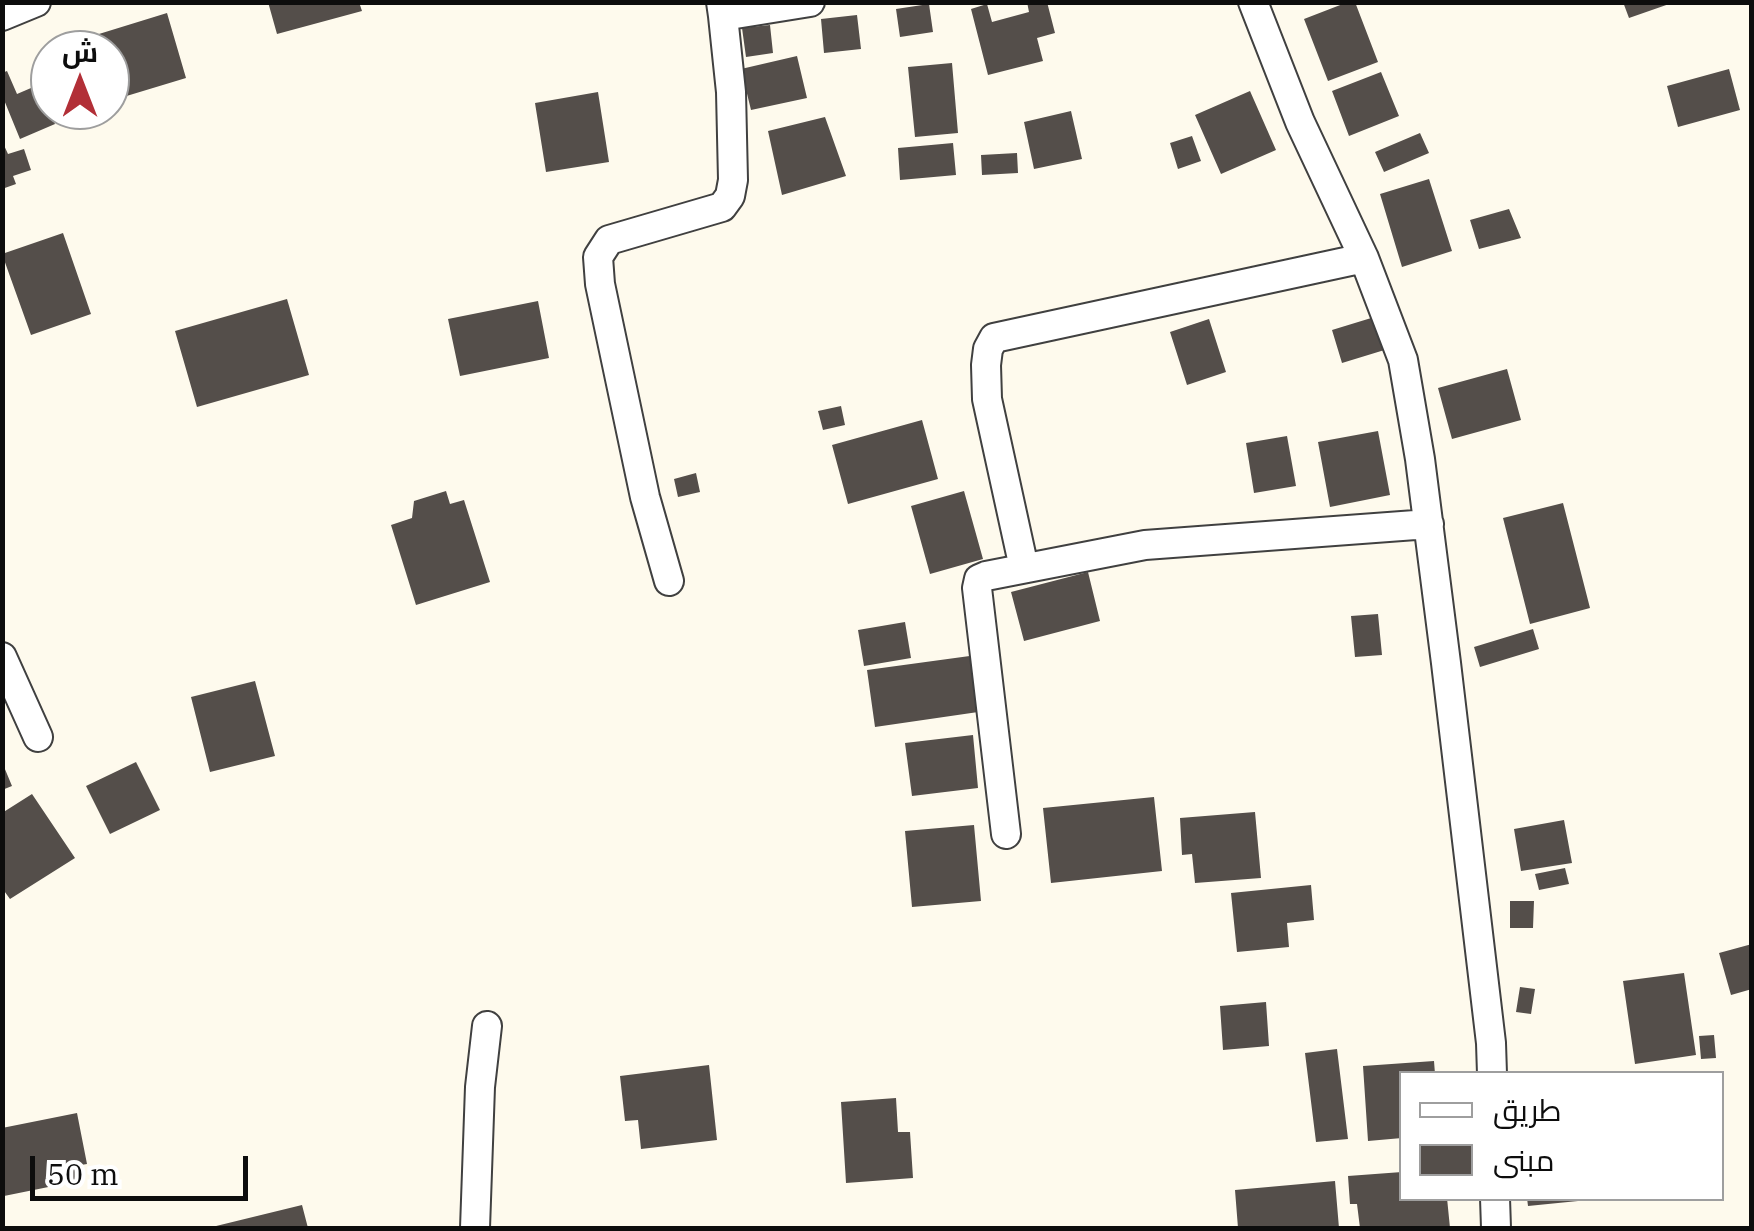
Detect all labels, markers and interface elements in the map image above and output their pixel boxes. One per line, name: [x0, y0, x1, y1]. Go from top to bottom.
north arrow: [30, 30, 130, 130]
text: ش: [62, 33, 98, 70]
legend: [1399, 1071, 1724, 1201]
text: طريق: [1493, 1090, 1562, 1129]
scale bar: [35, 1136, 252, 1198]
text: مبنى: [1493, 1140, 1554, 1179]
text: 50 m: [47, 1154, 119, 1193]

